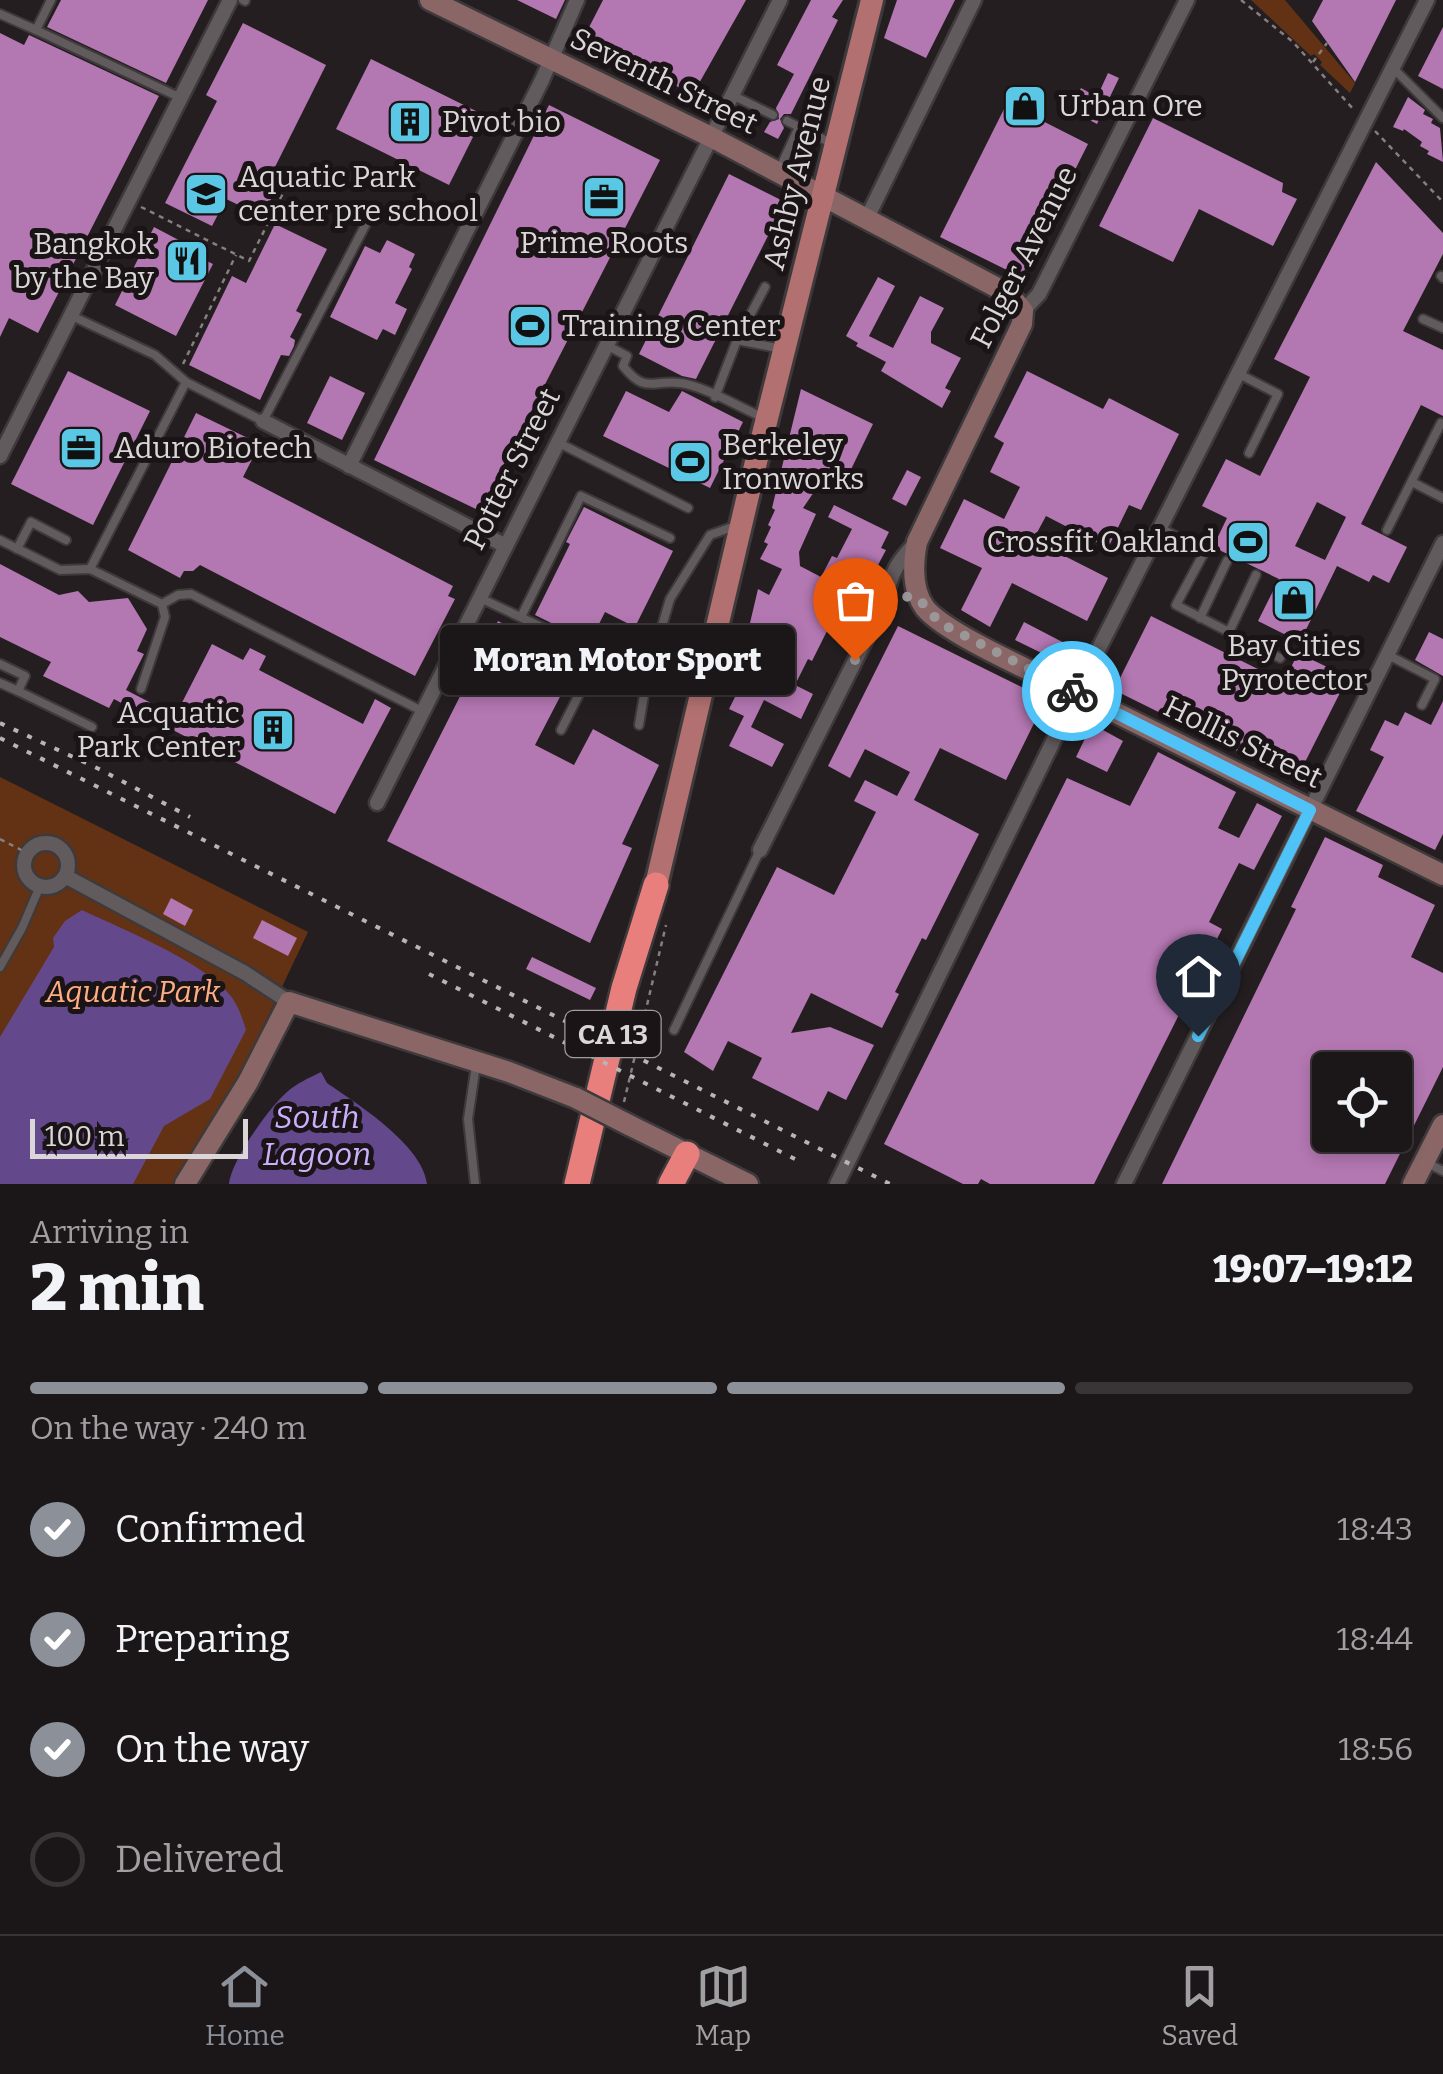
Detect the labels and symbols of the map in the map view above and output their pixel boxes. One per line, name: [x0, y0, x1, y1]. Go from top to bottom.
street label: Seventh Street: [564, 20, 764, 142]
street label: Ashby Avenue: [756, 73, 838, 273]
shop icon: Urban Ore: [1002, 83, 1048, 129]
place label: Urban Ore: [1058, 88, 1203, 124]
building icon: Pivot bio: [387, 99, 433, 145]
place label: Pivot bio: [442, 104, 561, 140]
place label: Aquatic Park center pre school: [238, 159, 478, 229]
street label: Folger Avenue: [963, 160, 1085, 354]
school or university icon: Aquatic Park center pre school: [183, 171, 229, 217]
office icon: Prime Roots: [581, 174, 627, 220]
place label: Prime Roots: [520, 225, 688, 261]
place label: Bangkok by the Bay: [14, 226, 154, 296]
restaurant icon: Bangkok by the Bay: [164, 238, 210, 284]
sports icon: Training Center: [507, 303, 553, 349]
place label: Training Center: [562, 308, 780, 344]
street label: Potter Street: [456, 382, 568, 556]
office icon: Aduro Biotech: [58, 425, 104, 471]
place label: Berkeley Ironworks: [722, 427, 864, 497]
place label: Aduro Biotech: [114, 430, 313, 466]
sports icon: Berkeley Ironworks: [667, 439, 713, 485]
sports icon: Crossfit Oakland: [1225, 519, 1271, 565]
place label: Crossfit Oakland: [986, 524, 1216, 560]
pin: [813, 558, 898, 661]
shop icon: Bay Cities Pyrotector: [1271, 577, 1317, 623]
callout: Moran Motor Sport: [440, 625, 795, 695]
place label: Bay Cities Pyrotector: [1221, 628, 1367, 698]
courier: [1022, 641, 1122, 741]
street label: Hollis Street: [1158, 688, 1328, 796]
place label: Acquatic Park Center: [77, 695, 240, 765]
building icon: Acquatic Park Center: [250, 707, 296, 753]
pin: [1156, 934, 1241, 1037]
park label: Aquatic Park: [44, 974, 221, 1010]
road number: CA 13: [566, 1011, 660, 1057]
water label: South Lagoon: [263, 1098, 371, 1173]
scale bar: [30, 1114, 248, 1158]

